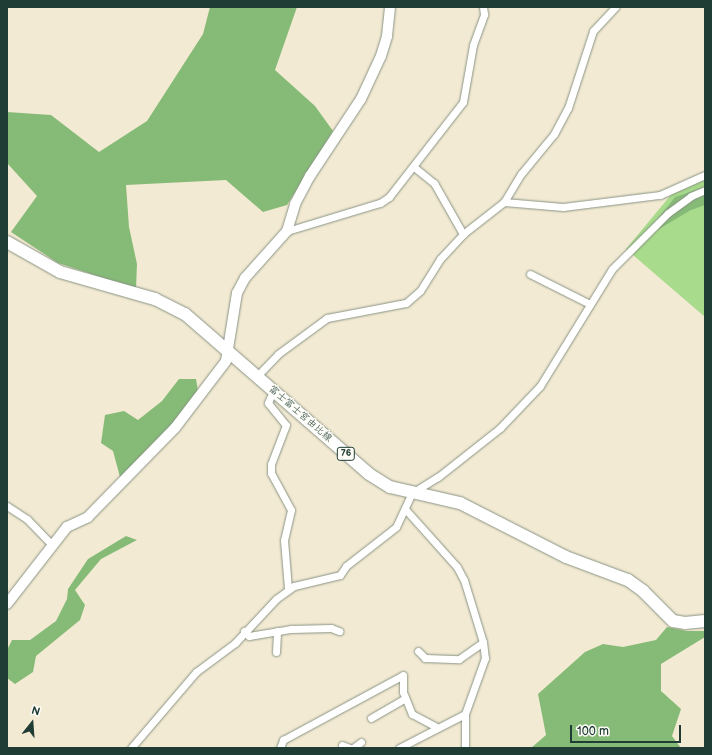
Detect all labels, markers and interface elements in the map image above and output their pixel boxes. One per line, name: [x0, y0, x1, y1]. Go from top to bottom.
street label: 富士富士宮由比線: [266, 383, 334, 445]
road number: 76: [336, 447, 356, 461]
north arrow: [12, 703, 52, 743]
text: N: [30, 704, 41, 718]
scale bar: [572, 717, 683, 743]
text: 100 m: [577, 724, 609, 739]

